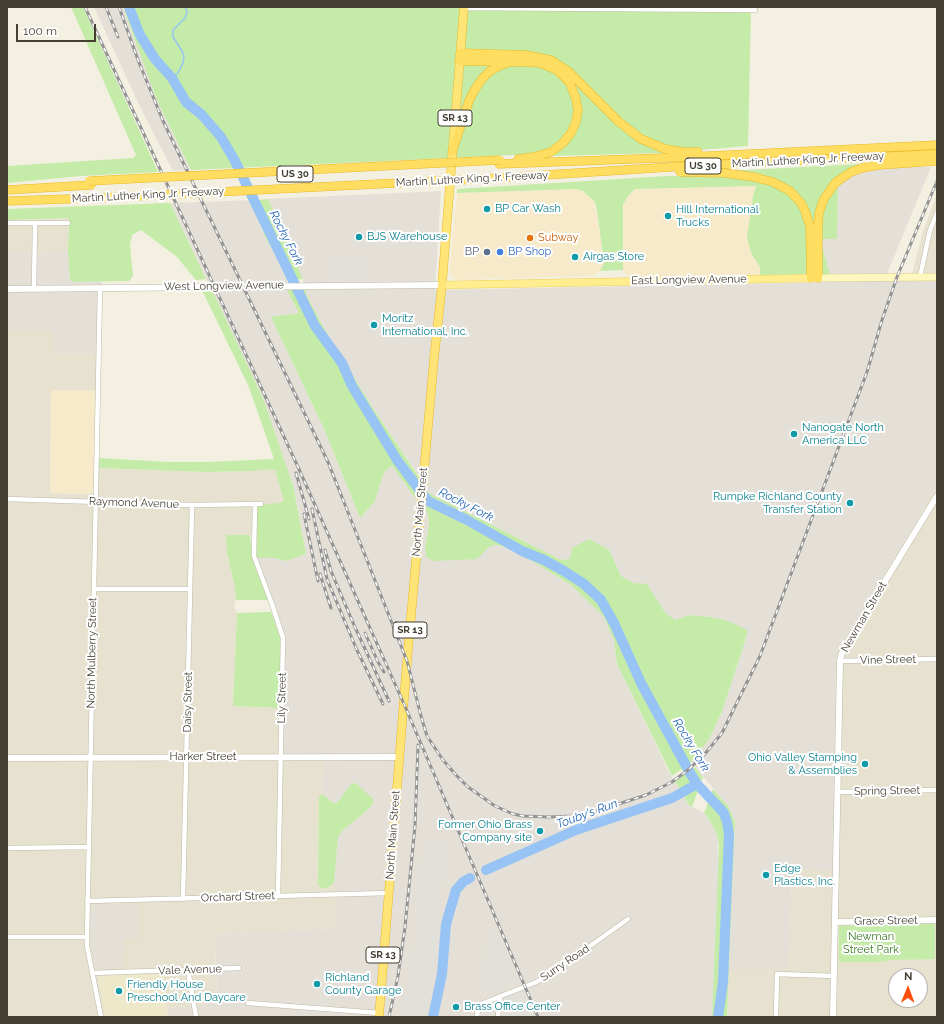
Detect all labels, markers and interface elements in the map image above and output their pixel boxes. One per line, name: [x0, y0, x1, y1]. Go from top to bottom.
scale bar: [18, 16, 98, 42]
text: 100 m: [23, 24, 57, 38]
road number: SR 13: [438, 110, 472, 126]
street label: Martin Luther King Jr. Freeway: [732, 149, 884, 171]
road number: US 30: [685, 158, 721, 174]
road number: US 30: [277, 166, 313, 182]
street label: Martin Luther King Jr. Freeway: [396, 168, 548, 190]
street label: Martin Luther King Jr. Freeway: [72, 184, 224, 206]
place label: BP Car Wash: [495, 202, 561, 216]
place label: Hill International Trucks: [676, 203, 759, 229]
marker: BP Car Wash: [482, 204, 492, 214]
water label: Rocky Fork: [266, 208, 306, 268]
marker: Hill International Trucks: [663, 211, 673, 221]
place label: BJS Warehouse: [367, 230, 447, 244]
place label: Subway: [538, 231, 578, 245]
marker: BJS Warehouse: [354, 232, 364, 242]
marker: Subway: [525, 233, 535, 243]
place label: BP: [465, 245, 479, 259]
place label: BP Shop: [508, 245, 551, 259]
marker: BP: [482, 247, 492, 257]
marker: BP Shop: [495, 247, 505, 257]
place label: Airgas Store: [583, 250, 644, 264]
marker: Airgas Store: [570, 252, 580, 262]
street label: East Longview Avenue: [631, 272, 747, 288]
street label: West Longview Avenue: [164, 278, 284, 294]
place label: Moritz International, Inc.: [382, 312, 468, 338]
marker: Moritz International, Inc.: [369, 320, 379, 330]
place label: Nanogate North America LLC: [802, 421, 884, 447]
marker: Nanogate North America LLC: [789, 429, 799, 439]
street label: North Main Street: [410, 467, 430, 557]
water label: Rocky Fork: [436, 485, 496, 525]
place label: Rumpke Richland County Transfer Station: [713, 490, 842, 516]
street label: Raymond Avenue: [89, 495, 179, 511]
marker: Rumpke Richland County Transfer Station: [845, 498, 855, 508]
street label: Newman Street: [838, 579, 890, 655]
street label: North Mulberry Street: [84, 597, 100, 709]
road number: SR 13: [393, 622, 427, 638]
street label: Vine Street: [860, 653, 916, 667]
street label: Daisy Street: [181, 672, 195, 732]
street label: Lily Street: [275, 672, 289, 724]
water label: Rocky Fork: [669, 716, 713, 774]
street label: Harker Street: [169, 750, 237, 764]
place label: Ohio Valley Stamping & Assemblies: [748, 751, 857, 777]
marker: Ohio Valley Stamping & Assemblies: [860, 759, 870, 769]
street label: Spring Street: [854, 784, 920, 798]
street label: North Main Street: [383, 790, 403, 880]
water label: Touby's Run: [554, 796, 620, 832]
place label: Former Ohio Brass Company site: [438, 818, 532, 844]
marker: Former Ohio Brass Company site: [535, 826, 545, 836]
place label: Edge Plastics, Inc.: [774, 862, 835, 888]
marker: Edge Plastics, Inc.: [761, 870, 771, 880]
street label: Orchard Street: [201, 889, 275, 905]
street label: Grace Street: [854, 914, 918, 928]
park label: Newman Street Park: [843, 930, 899, 956]
street label: Surry Road: [538, 942, 592, 984]
road number: SR 13: [366, 947, 400, 963]
street label: Vale Avenue: [158, 962, 222, 978]
north arrow: [888, 968, 928, 1008]
text: N: [904, 970, 913, 983]
place label: Richland County Garage: [325, 971, 401, 997]
place label: Friendly House Preschool And Daycare: [127, 978, 246, 1004]
marker: Richland County Garage: [312, 979, 322, 989]
marker: Friendly House Preschool And Daycare: [114, 986, 124, 996]
place label: Brass Office Center: [464, 1000, 560, 1014]
marker: Brass Office Center: [451, 1002, 461, 1012]

